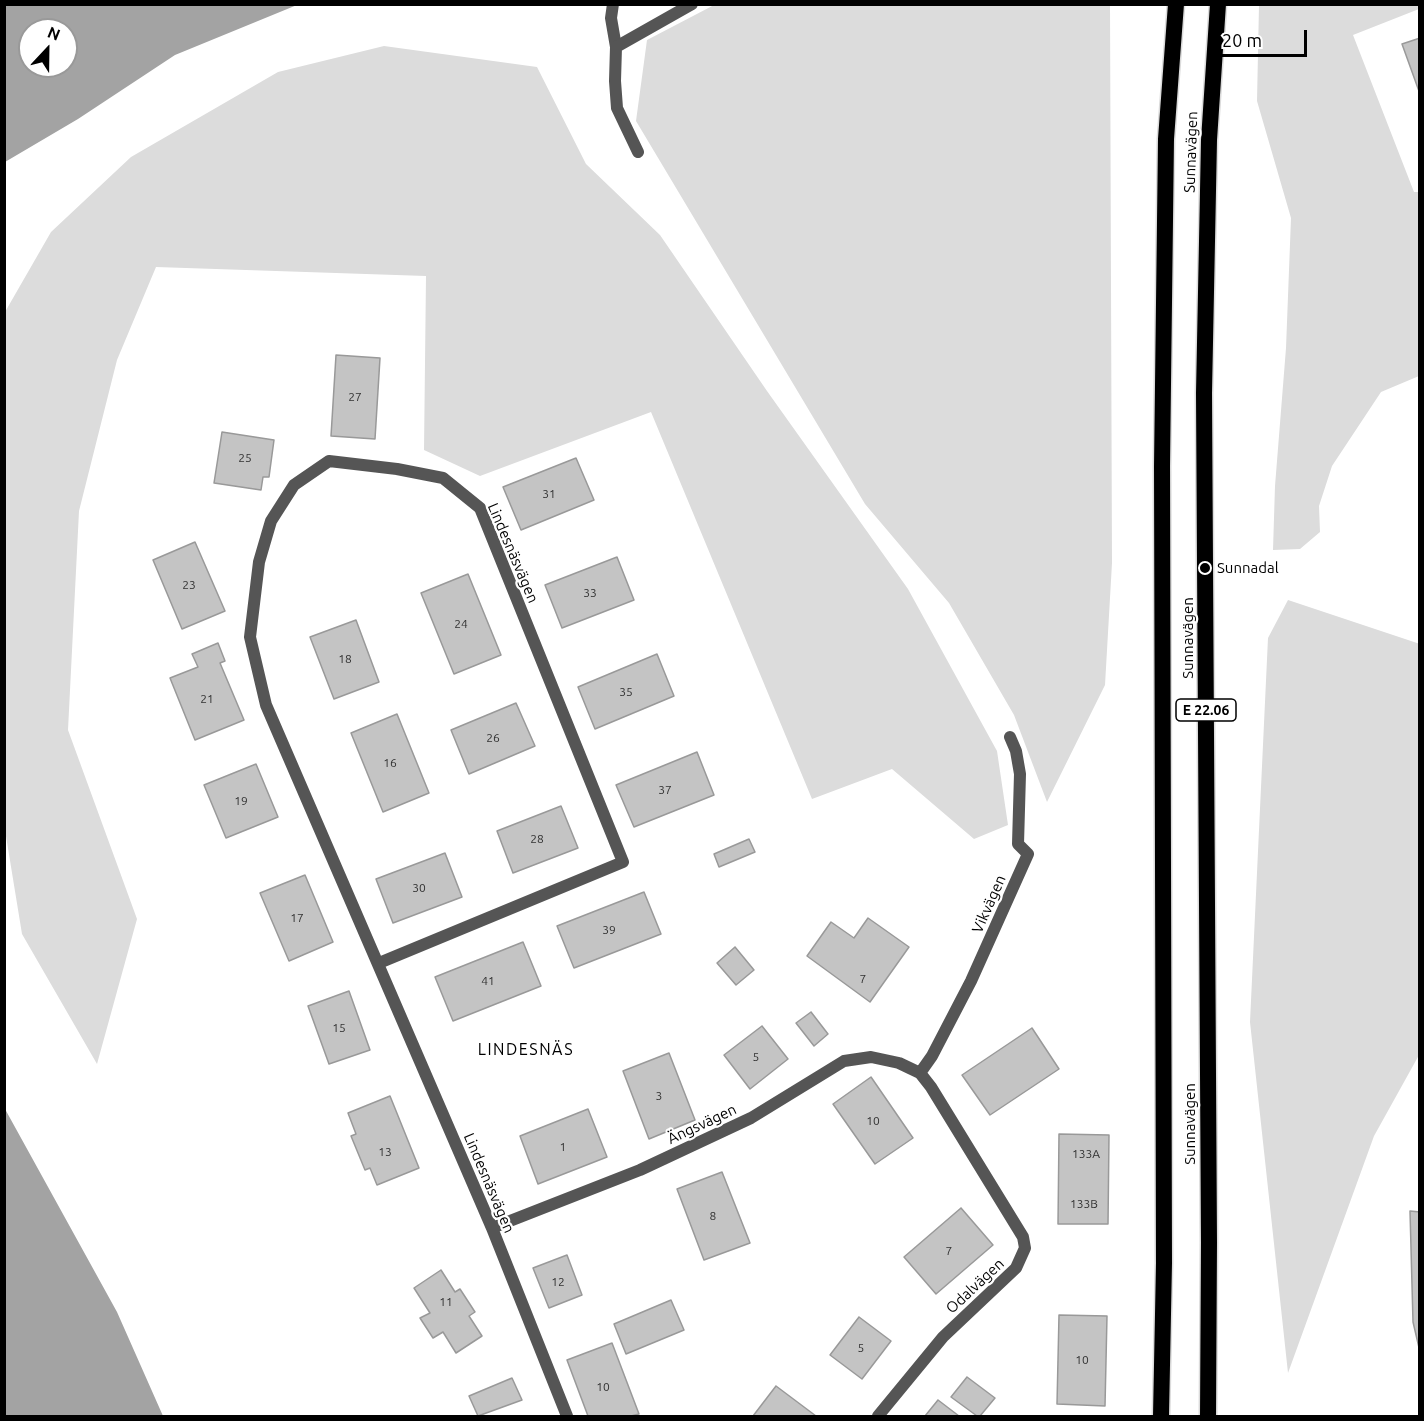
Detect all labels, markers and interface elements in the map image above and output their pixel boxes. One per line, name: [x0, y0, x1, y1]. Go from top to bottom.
north arrow: [18, 18, 78, 78]
scale bar: [1214, 18, 1310, 56]
text: N: [45, 23, 63, 44]
text: 20 m: [1222, 30, 1262, 50]
street label: Sunnavägen: [1181, 111, 1201, 193]
house number: 27: [348, 390, 362, 404]
house number: 25: [238, 451, 252, 465]
house number: 31: [542, 487, 556, 501]
street label: Lindesnäsvägen: [484, 500, 542, 606]
place label: Sunnadal: [1217, 559, 1279, 577]
marker: Sunnadal: [1198, 561, 1212, 575]
house number: 23: [182, 578, 196, 592]
house number: 33: [583, 586, 597, 600]
street label: Sunnavägen: [1179, 597, 1197, 679]
house number: 24: [454, 617, 468, 631]
house number: 18: [338, 652, 352, 666]
house number: 35: [619, 685, 633, 699]
house number: 21: [200, 692, 214, 706]
road number: E 22.06: [1176, 699, 1236, 721]
house number: 26: [486, 731, 500, 745]
house number: 16: [383, 756, 397, 770]
house number: 37: [658, 783, 672, 797]
house number: 19: [234, 794, 248, 808]
house number: 28: [530, 832, 544, 846]
street label: Vikvägen: [968, 872, 1010, 936]
house number: 30: [412, 881, 426, 895]
house number: 17: [290, 911, 304, 925]
house number: 39: [602, 923, 616, 937]
house number: 7: [860, 972, 866, 986]
house number: 41: [481, 974, 495, 988]
house number: 15: [332, 1021, 346, 1035]
district label: LINDESNÄS: [478, 1040, 574, 1060]
house number: 5: [753, 1050, 759, 1064]
street label: Sunnavägen: [1181, 1083, 1199, 1165]
house number: 3: [656, 1089, 662, 1103]
street label: Ängsvägen: [665, 1100, 739, 1148]
house number: 10: [866, 1114, 880, 1128]
street label: Lindesnäsvägen: [460, 1130, 518, 1236]
house number: 1: [560, 1140, 566, 1154]
house number: 13: [378, 1145, 392, 1159]
house number: 133A: [1072, 1147, 1100, 1161]
house number: 133B: [1070, 1197, 1098, 1211]
house number: 8: [710, 1209, 716, 1223]
house number: 7: [946, 1244, 952, 1258]
street label: Odalvägen: [942, 1255, 1008, 1317]
house number: 12: [551, 1275, 565, 1289]
house number: 11: [439, 1295, 453, 1309]
house number: 5: [858, 1341, 864, 1355]
house number: 10: [1075, 1353, 1089, 1367]
house number: 10: [596, 1380, 610, 1394]

